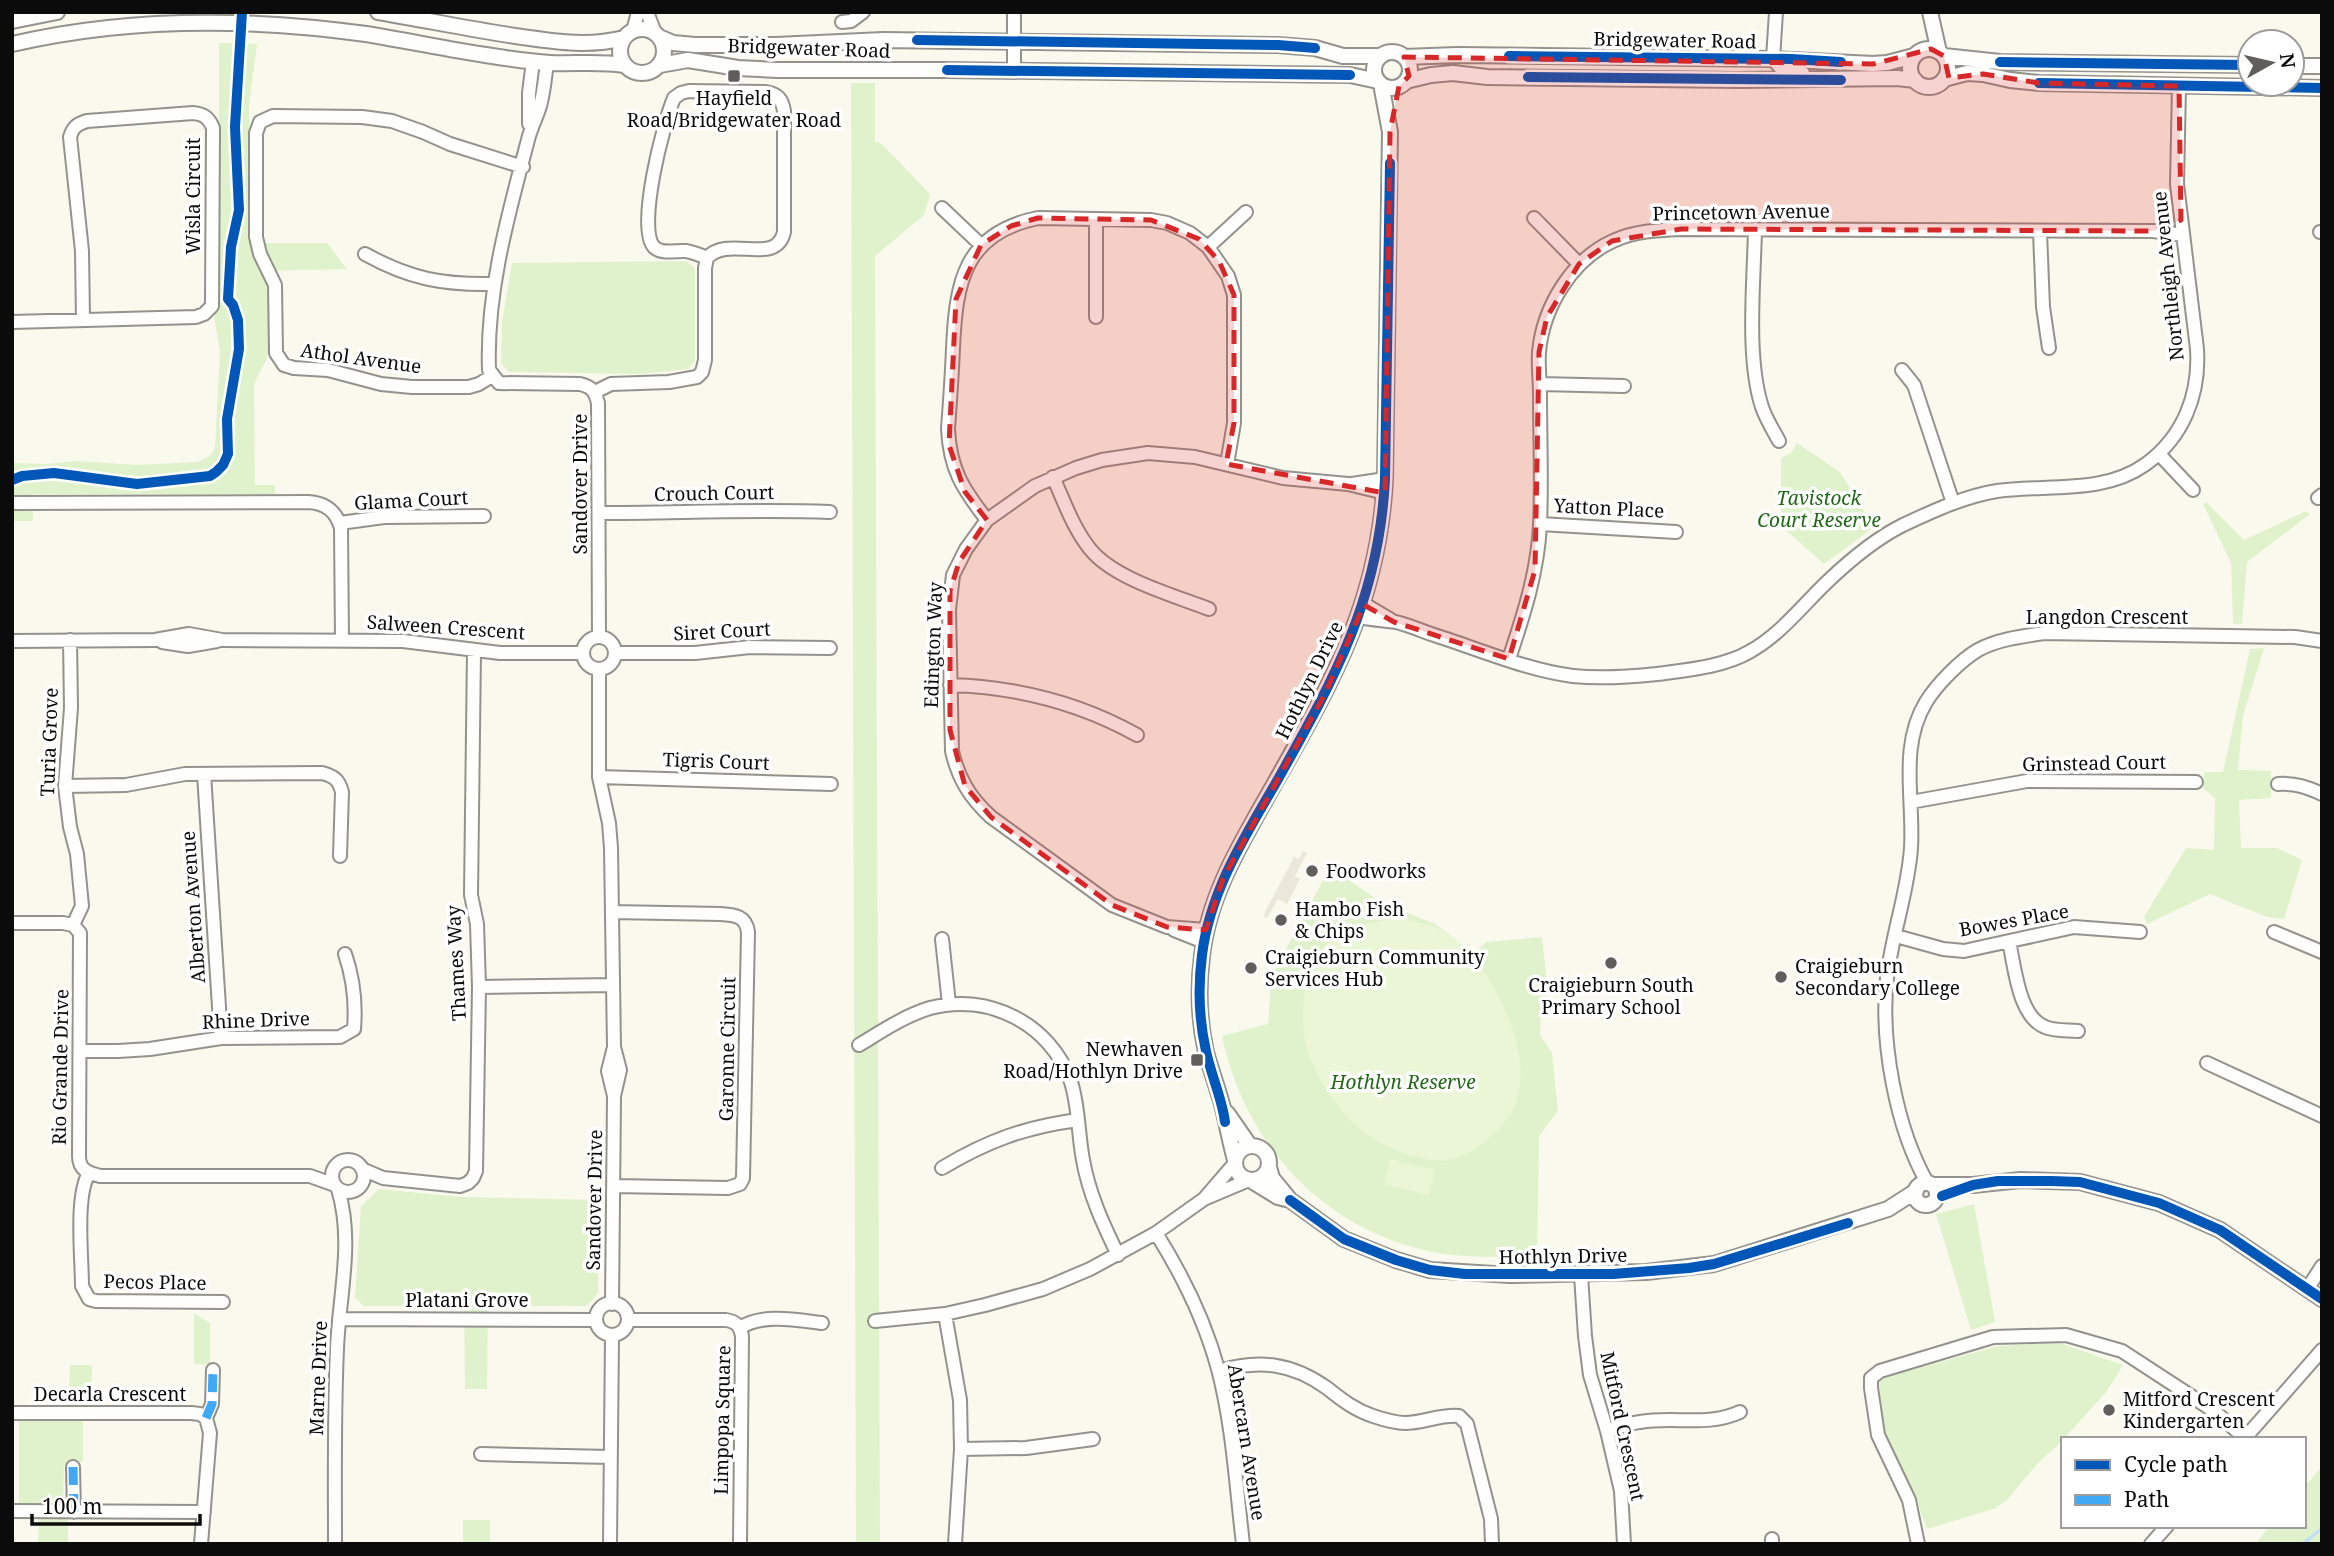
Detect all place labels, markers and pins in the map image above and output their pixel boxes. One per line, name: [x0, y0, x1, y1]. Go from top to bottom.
marker: Hayfield Road/Bridgewater Road: [726, 68, 742, 84]
place label: Hayfield Road/Bridgewater Road: [627, 85, 842, 133]
place label: Foodworks: [1326, 858, 1426, 884]
marker: Foodworks: [1304, 863, 1320, 879]
place label: Hambo Fish & Chips: [1295, 896, 1404, 944]
marker: Hambo Fish & Chips: [1273, 912, 1289, 928]
place label: Craigieburn Community Services Hub: [1265, 944, 1485, 992]
place label: Craigieburn Secondary College: [1795, 953, 1960, 1001]
marker: Craigieburn South Primary School: [1603, 955, 1619, 971]
marker: Craigieburn Community Services Hub: [1243, 960, 1259, 976]
marker: Craigieburn Secondary College: [1773, 969, 1789, 985]
place label: Craigieburn South Primary School: [1528, 972, 1694, 1020]
place label: Newhaven Road/Hothlyn Drive: [1003, 1036, 1183, 1084]
marker: Newhaven Road/Hothlyn Drive: [1189, 1052, 1205, 1068]
place label: Mitford Crescent Kindergarten: [2123, 1386, 2275, 1434]
marker: Mitford Crescent Kindergarten: [2101, 1402, 2117, 1418]

